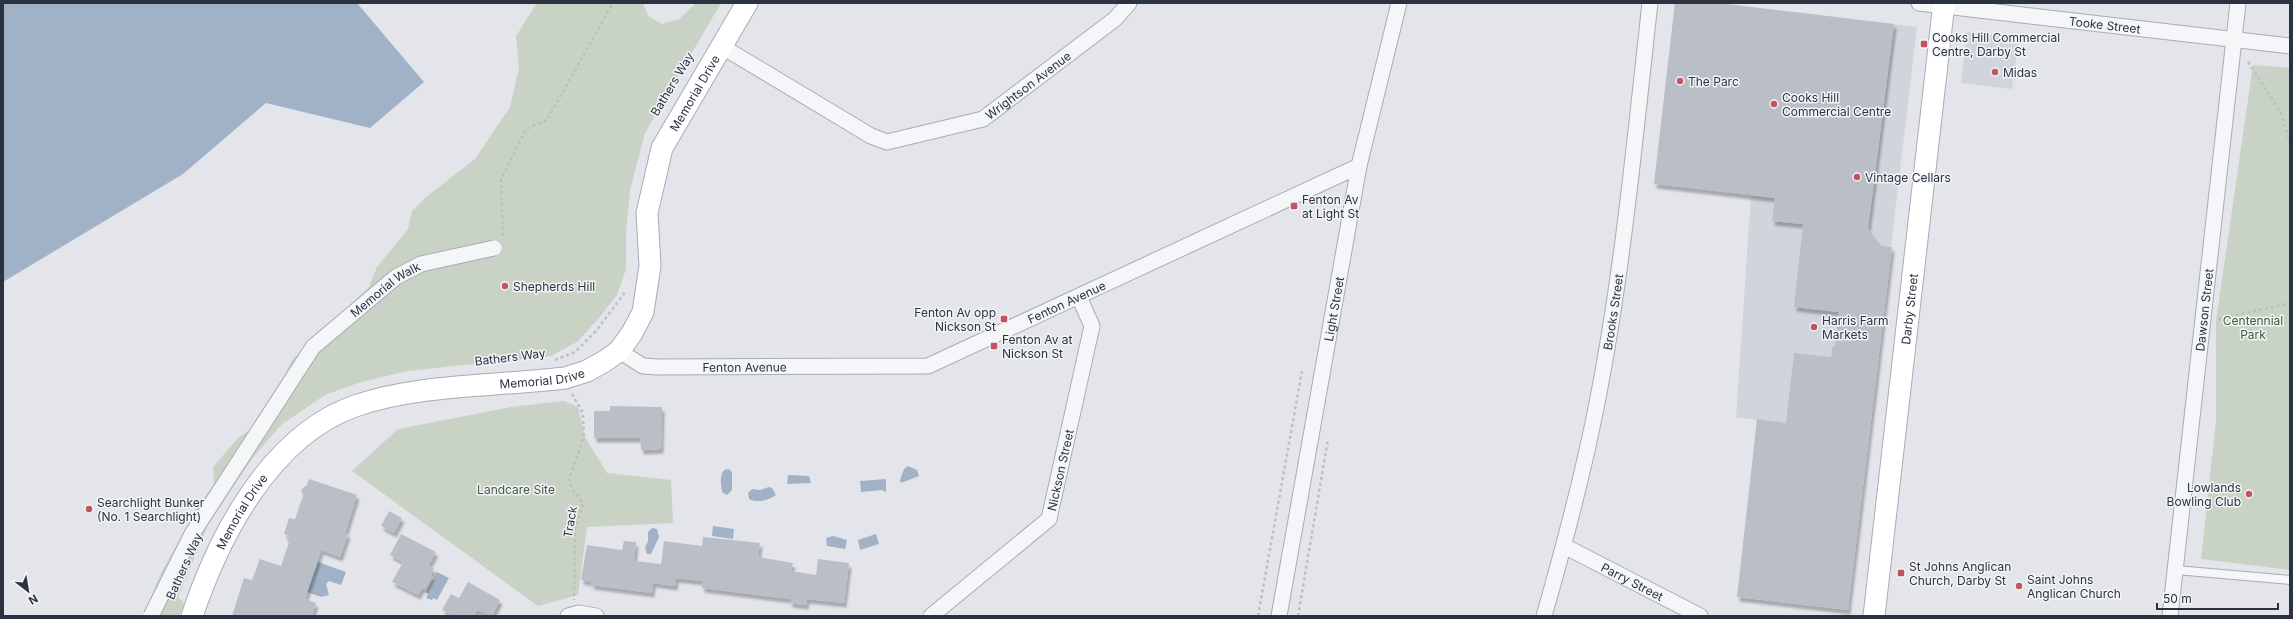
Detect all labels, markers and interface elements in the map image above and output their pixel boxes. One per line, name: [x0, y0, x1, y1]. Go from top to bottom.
street label: Tooke Street: [2068, 13, 2141, 36]
place label: Cooks Hill Commercial Centre, Darby St: [1932, 30, 2060, 59]
marker: Cooks Hill Commercial Centre, Darby St: [1919, 39, 1929, 49]
street label: Wrightson Avenue: [982, 48, 1074, 122]
street label: Bathers Way: [647, 49, 697, 118]
street label: Memorial Drive: [666, 52, 723, 134]
place label: Midas: [2003, 65, 2037, 80]
marker: Midas: [1990, 67, 2000, 77]
place label: The Parc: [1688, 74, 1739, 89]
marker: The Parc: [1675, 76, 1685, 86]
place label: Cooks Hill Commercial Centre: [1782, 90, 1891, 119]
marker: Cooks Hill Commercial Centre: [1769, 99, 1779, 109]
place label: Vintage Cellars: [1865, 170, 1951, 185]
marker: Vintage Cellars: [1852, 172, 1862, 182]
place label: Fenton Av at Light St: [1302, 192, 1359, 221]
marker: Fenton Av at Light St: [1289, 201, 1299, 211]
street label: Memorial Walk: [347, 258, 423, 320]
street label: Dawson Street: [2192, 268, 2216, 352]
street label: Brooks Street: [1599, 273, 1626, 351]
street label: Darby Street: [1898, 273, 1921, 345]
street label: Light Street: [1321, 275, 1347, 342]
street label: Fenton Avenue: [1025, 277, 1108, 326]
place label: Shepherds Hill: [513, 279, 595, 294]
marker: Shepherds Hill: [500, 281, 510, 291]
place label: Fenton Av opp Nickson St: [914, 305, 996, 334]
place label: Harris Farm Markets: [1822, 313, 1888, 342]
park label: Centennial Park: [2223, 313, 2283, 342]
marker: Fenton Av opp Nickson St: [999, 314, 1009, 324]
marker: Harris Farm Markets: [1809, 322, 1819, 332]
place label: Fenton Av at Nickson St: [1002, 332, 1072, 361]
marker: Fenton Av at Nickson St: [989, 341, 999, 351]
street label: Bathers Way: [474, 345, 547, 369]
street label: Fenton Avenue: [702, 359, 787, 374]
street label: Memorial Drive: [499, 365, 586, 391]
street label: Nickson Street: [1044, 428, 1076, 512]
street label: Memorial Drive: [213, 471, 270, 552]
place label: Lowlands Bowling Club: [2167, 480, 2241, 509]
park label: Landcare Site: [477, 482, 555, 497]
marker: Lowlands Bowling Club: [2244, 489, 2254, 499]
place label: Searchlight Bunker (No. 1 Searchlight): [97, 495, 205, 524]
marker: Searchlight Bunker (No. 1 Searchlight): [84, 504, 94, 514]
street label: Track: [560, 505, 580, 539]
street label: Bathers Way: [163, 530, 205, 602]
street label: Parry Street: [1599, 559, 1666, 603]
place label: St Johns Anglican Church, Darby St: [1909, 559, 2011, 588]
marker: St Johns Anglican Church, Darby St: [1896, 568, 1906, 578]
north arrow: [8, 571, 48, 611]
place label: Saint Johns Anglican Church: [2027, 572, 2121, 601]
marker: Saint Johns Anglican Church: [2014, 581, 2024, 591]
scale bar: [2157, 585, 2278, 611]
text: N: [26, 591, 40, 608]
text: 50 m: [2163, 591, 2192, 606]

